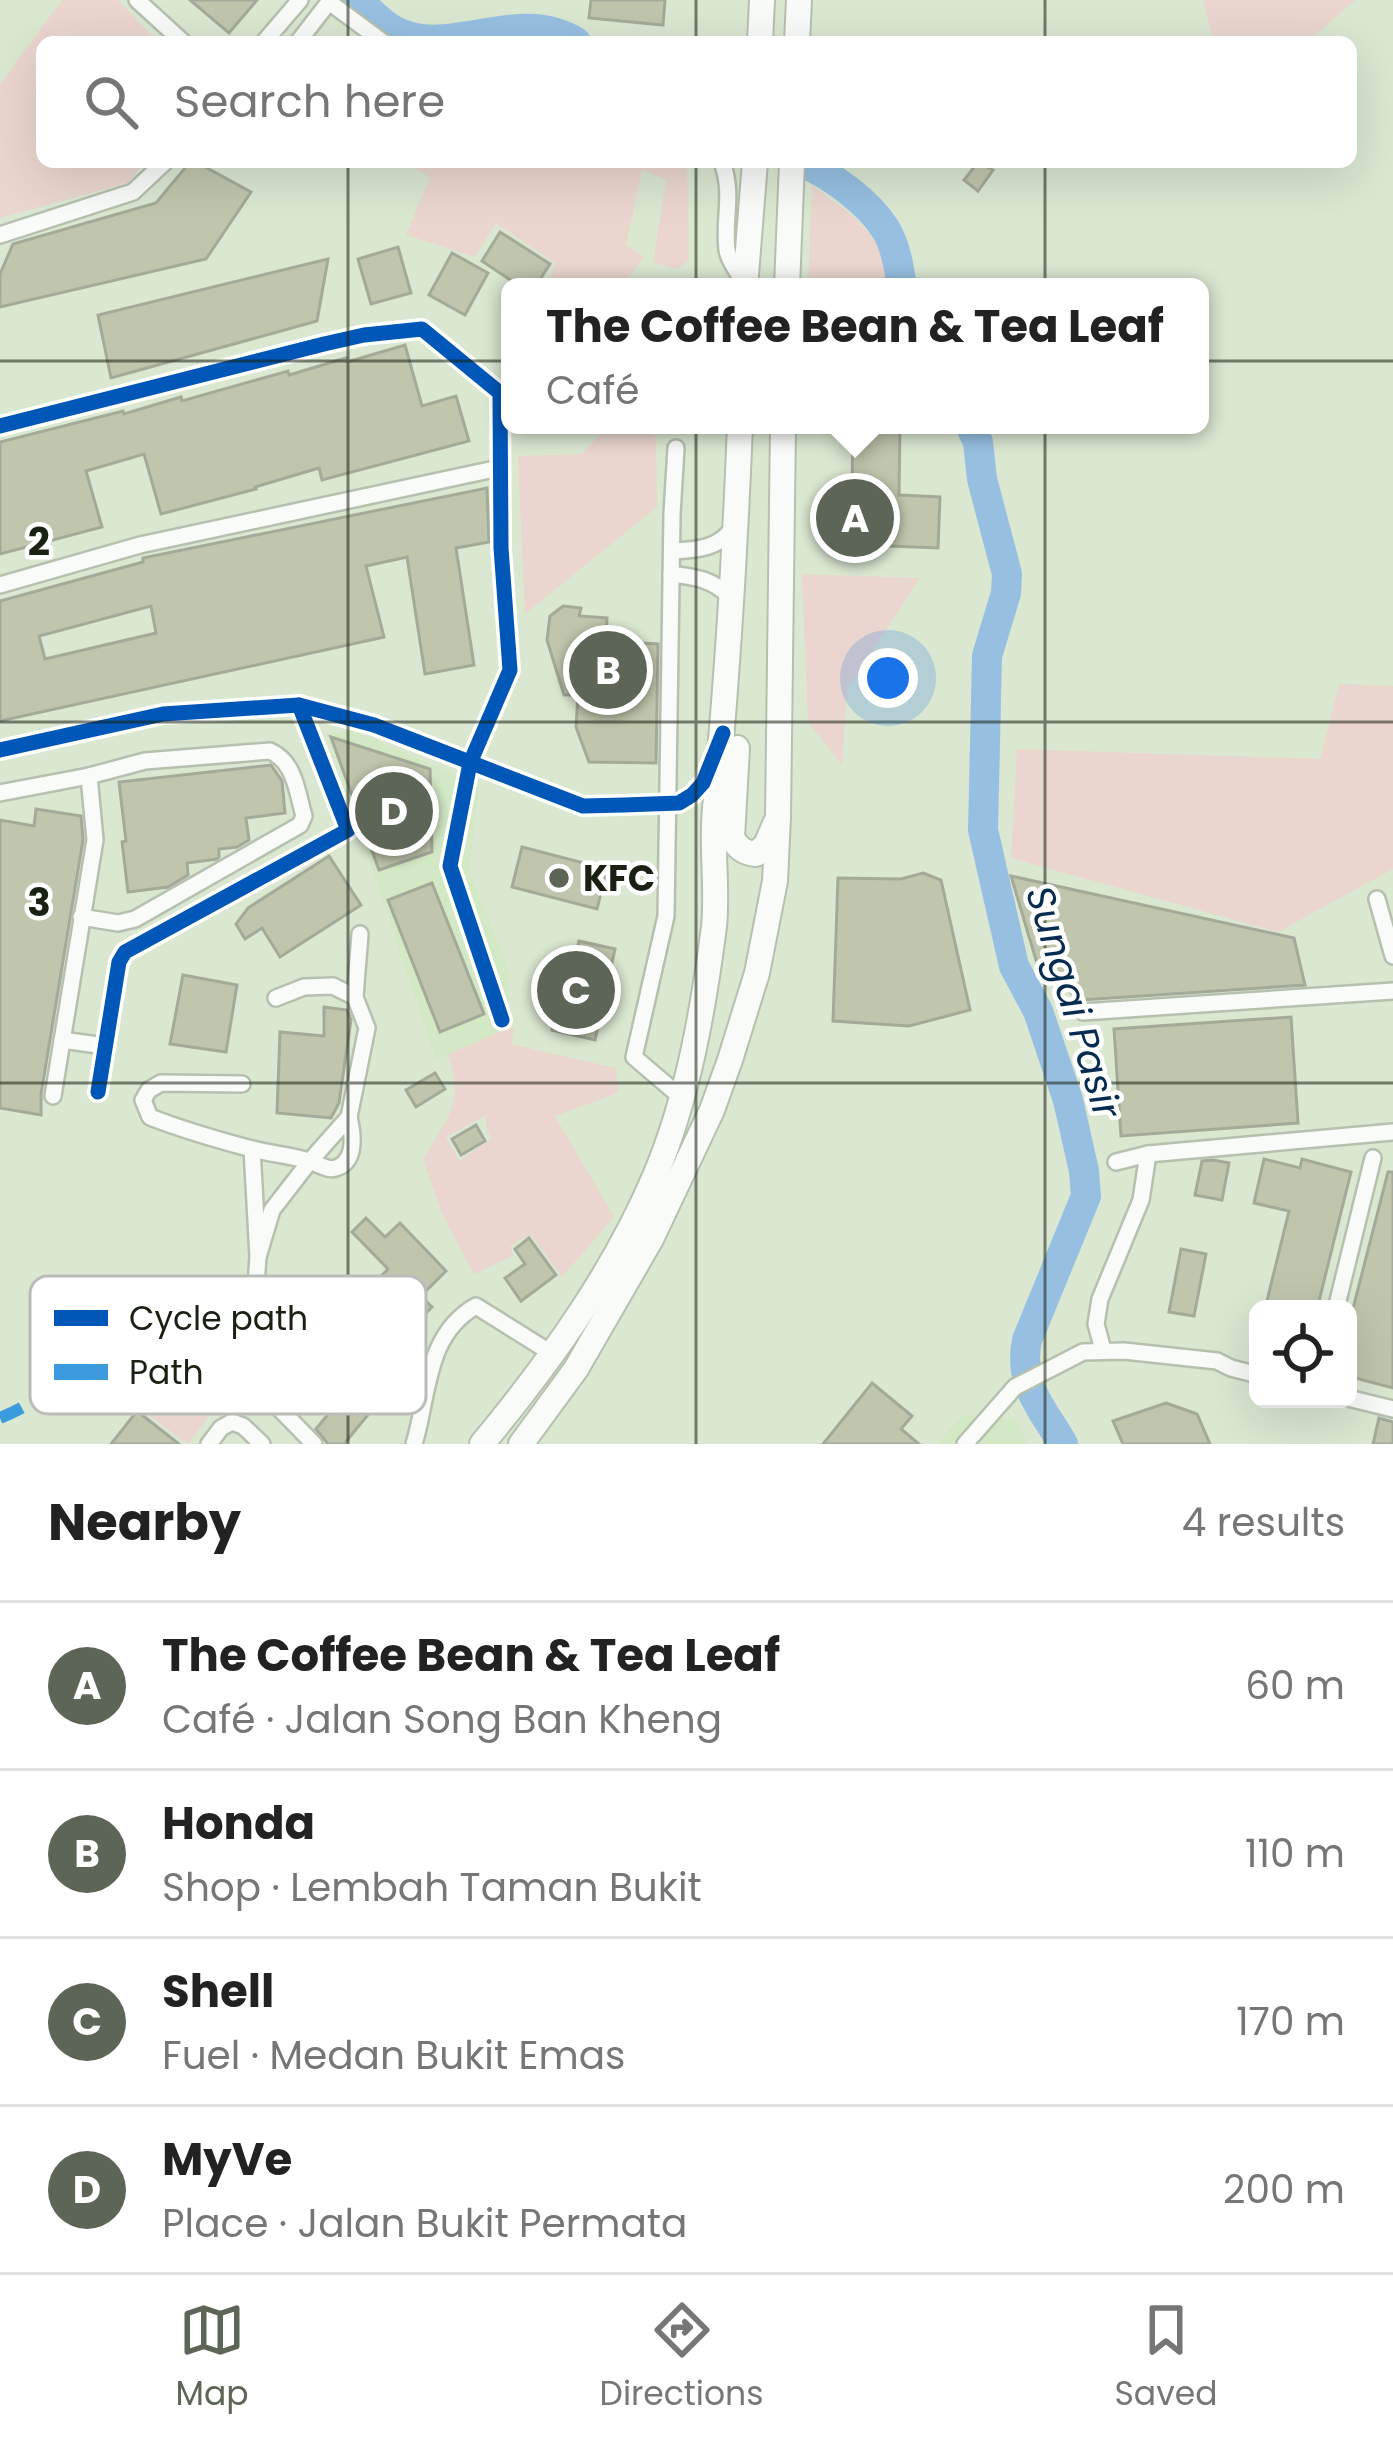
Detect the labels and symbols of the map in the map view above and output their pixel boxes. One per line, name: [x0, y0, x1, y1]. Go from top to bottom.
pin: A: [816, 473, 894, 563]
text: 2: [28, 514, 50, 569]
pin: B: [569, 625, 647, 715]
your location: [858, 648, 918, 708]
pin: D: [355, 766, 433, 856]
place label: KFC: [583, 853, 655, 904]
marker: KFC: [546, 865, 572, 891]
text: 3: [27, 875, 51, 930]
water label: Sungai Pasir: [1012, 879, 1135, 1126]
pin: C: [537, 945, 615, 1035]
legend: [30, 1276, 426, 1414]
text: Cycle path: [129, 1295, 308, 1342]
text: Path: [129, 1349, 204, 1396]

